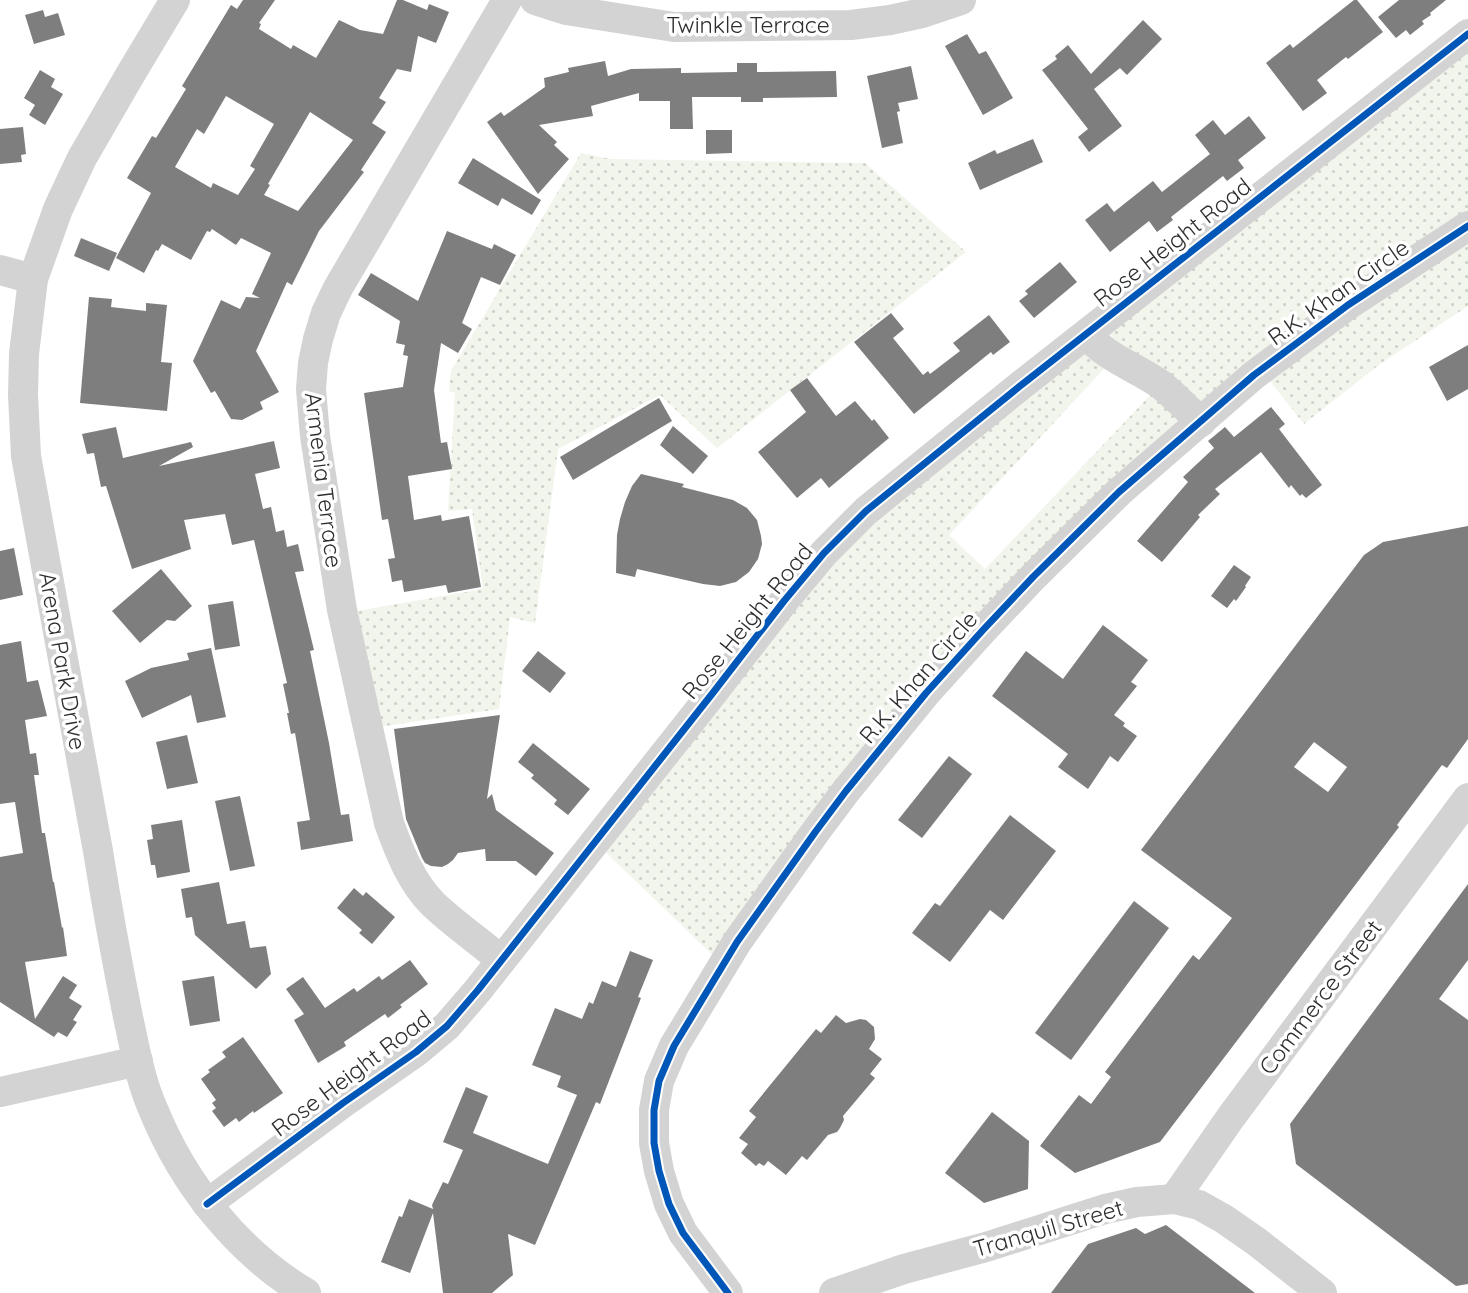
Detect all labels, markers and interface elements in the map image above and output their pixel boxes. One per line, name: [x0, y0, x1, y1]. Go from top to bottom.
street label: Twinkle Terrace: [666, 10, 830, 39]
street label: Rose Height Road: [1087, 171, 1257, 313]
street label: R.K. Khan Circle: [1262, 233, 1414, 351]
street label: Armenia Terrace: [299, 391, 349, 569]
street label: Rose Height Road: [675, 537, 819, 705]
street label: Arena Park Drive: [33, 570, 93, 752]
street label: R.K. Khan Circle: [853, 605, 983, 749]
street label: Commerce Street: [1252, 914, 1388, 1080]
street label: Rose Height Road: [265, 1004, 437, 1142]
street label: Tranquil Street: [970, 1193, 1127, 1263]

